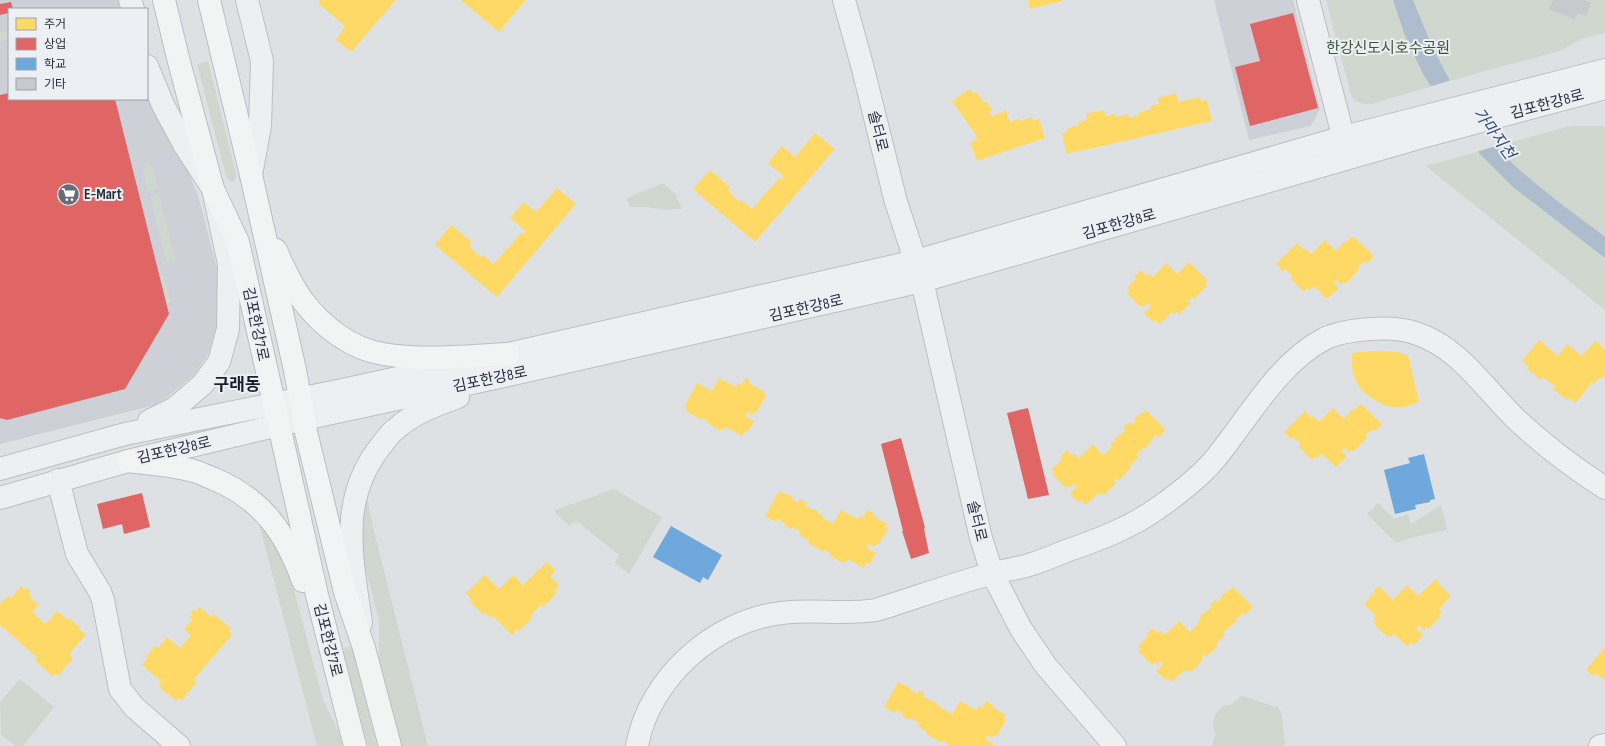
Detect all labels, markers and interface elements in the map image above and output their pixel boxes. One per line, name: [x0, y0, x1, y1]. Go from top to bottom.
legend: [8, 8, 148, 100]
text: 주거: [44, 17, 66, 32]
text: 상업: [44, 37, 66, 52]
park label: 한강신도시호수공원: [1326, 39, 1450, 58]
text: 학교: [44, 57, 66, 72]
text: 기타: [44, 77, 66, 92]
street label: 김포한강8로: [1508, 86, 1586, 123]
water label: 가마지천: [1469, 104, 1520, 165]
street label: 솔터로: [863, 109, 892, 154]
supermarket icon: E-Mart: [56, 181, 82, 207]
place label: E-Mart: [84, 185, 122, 204]
street label: 김포한강8로: [1080, 205, 1158, 244]
street label: 김포한강7로: [238, 285, 273, 363]
street label: 김포한강8로: [767, 291, 845, 326]
street label: 김포한강8로: [451, 362, 529, 397]
district label: 구래동: [214, 375, 261, 395]
street label: 김포한강8로: [135, 433, 213, 468]
street label: 솔터로: [962, 499, 991, 544]
street label: 김포한강7로: [309, 601, 346, 679]

